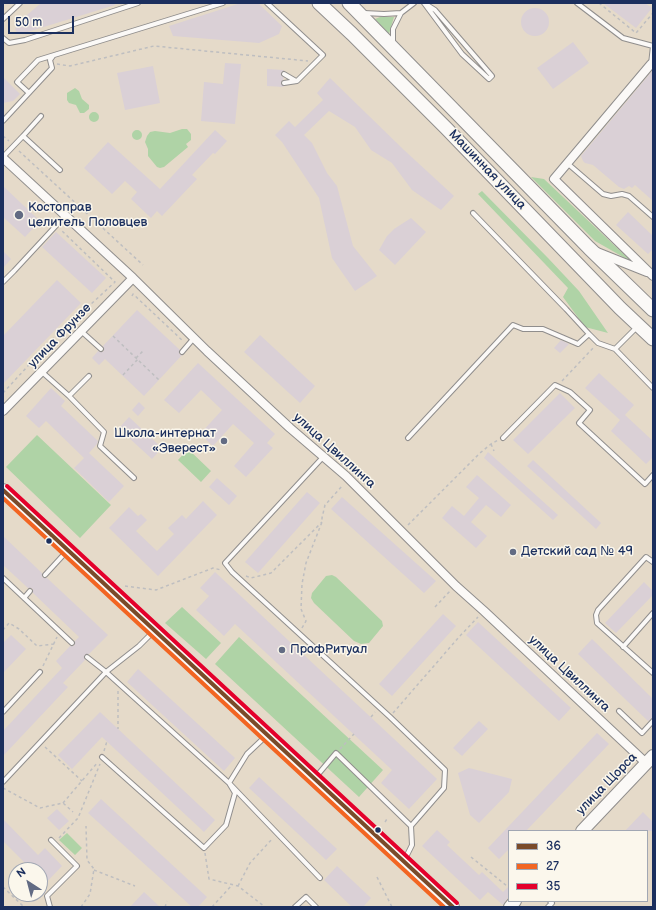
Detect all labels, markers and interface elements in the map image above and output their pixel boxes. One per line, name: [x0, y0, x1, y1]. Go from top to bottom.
scale bar: [10, 8, 76, 34]
text: 50 m: [15, 15, 42, 30]
street label: Машинная улица: [445, 127, 529, 213]
place label: Костоправ целитель Половцев: [28, 200, 147, 231]
marker: Костоправ целитель Половцев: [13, 209, 25, 221]
street label: улица Фрунзе: [25, 300, 95, 372]
street label: улица Цвиллинга: [290, 410, 378, 492]
place label: Школа-интернат «Эверест»: [114, 426, 216, 457]
marker: Школа-интернат «Эверест»: [219, 436, 229, 446]
unlabelled marker: [44, 536, 54, 546]
place label: Детский сад № 49: [521, 544, 633, 560]
marker: Детский сад № 49: [508, 547, 518, 557]
street label: улица Цвиллинга: [525, 632, 613, 716]
place label: ПрофРитуал: [290, 642, 367, 658]
marker: ПрофРитуал: [277, 645, 287, 655]
street label: улица Щорса: [573, 750, 641, 818]
unlabelled marker: [373, 825, 383, 835]
legend: [508, 830, 648, 902]
text: 36: [546, 839, 561, 854]
text: 27: [546, 859, 559, 874]
north arrow: [8, 862, 48, 902]
text: N: [14, 865, 28, 880]
text: 35: [546, 879, 560, 894]

